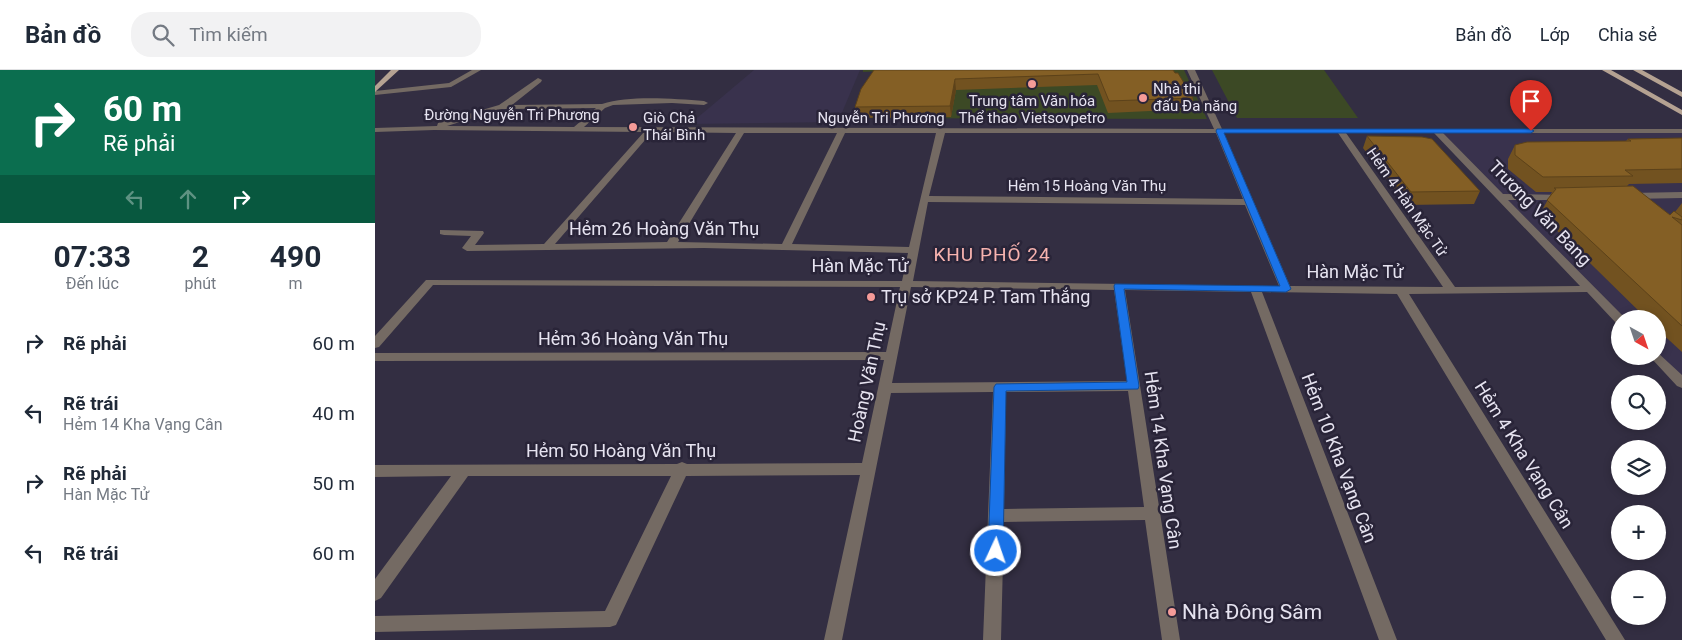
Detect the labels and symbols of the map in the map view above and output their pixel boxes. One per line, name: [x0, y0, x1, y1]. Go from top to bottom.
marker: Trung tâm Văn hóa Thể thao Vietsovpetro: [1026, 78, 1038, 90]
place label: Nhà thi đấu Đa năng: [1153, 80, 1237, 115]
pin: [1510, 80, 1552, 131]
place label: Trung tâm Văn hóa Thể thao Vietsovpetro: [959, 92, 1105, 127]
marker: Nhà thi đấu Đa năng: [1137, 92, 1149, 104]
street label: Đường Nguyễn Tri Phương: [424, 106, 600, 124]
place label: Giò Chả Thái Bình: [643, 109, 705, 144]
street label: Nguyễn Tri Phương: [817, 109, 945, 127]
marker: Giò Chả Thái Bình: [627, 121, 639, 133]
street label: Hẻm 4 Hàn Mặc Tử: [1363, 144, 1452, 260]
street label: Trương Văn Bang: [1485, 156, 1596, 270]
street label: Hẻm 15 Hoàng Văn Thụ: [1008, 177, 1166, 195]
street label: Hẻm 26 Hoàng Văn Thụ: [569, 218, 759, 239]
district label: KHU PHỐ 24: [933, 242, 1051, 266]
street label: Hàn Mặc Tử: [811, 255, 909, 276]
street label: Hàn Mặc Tử: [1306, 261, 1404, 282]
place label: Trụ sở KP24 P. Tam Thắng: [881, 286, 1090, 307]
marker: Trụ sở KP24 P. Tam Thắng: [865, 291, 877, 303]
north arrow: [1611, 310, 1666, 365]
street label: Hoàng Văn Thụ: [843, 320, 890, 444]
street label: Hẻm 36 Hoàng Văn Thụ: [538, 328, 728, 349]
street label: Hẻm 14 Kha Vạng Cân: [1141, 370, 1186, 550]
street label: Hẻm 10 Kha Vạng Cân: [1297, 370, 1381, 545]
street label: Hẻm 4 Kha Vạng Cân: [1471, 377, 1578, 532]
street label: Hẻm 50 Hoàng Văn Thụ: [526, 440, 716, 461]
position arrow: [969, 524, 1021, 576]
place label: Nhà Đông Sâm: [1182, 600, 1322, 624]
marker: Nhà Đông Sâm: [1166, 606, 1178, 618]

